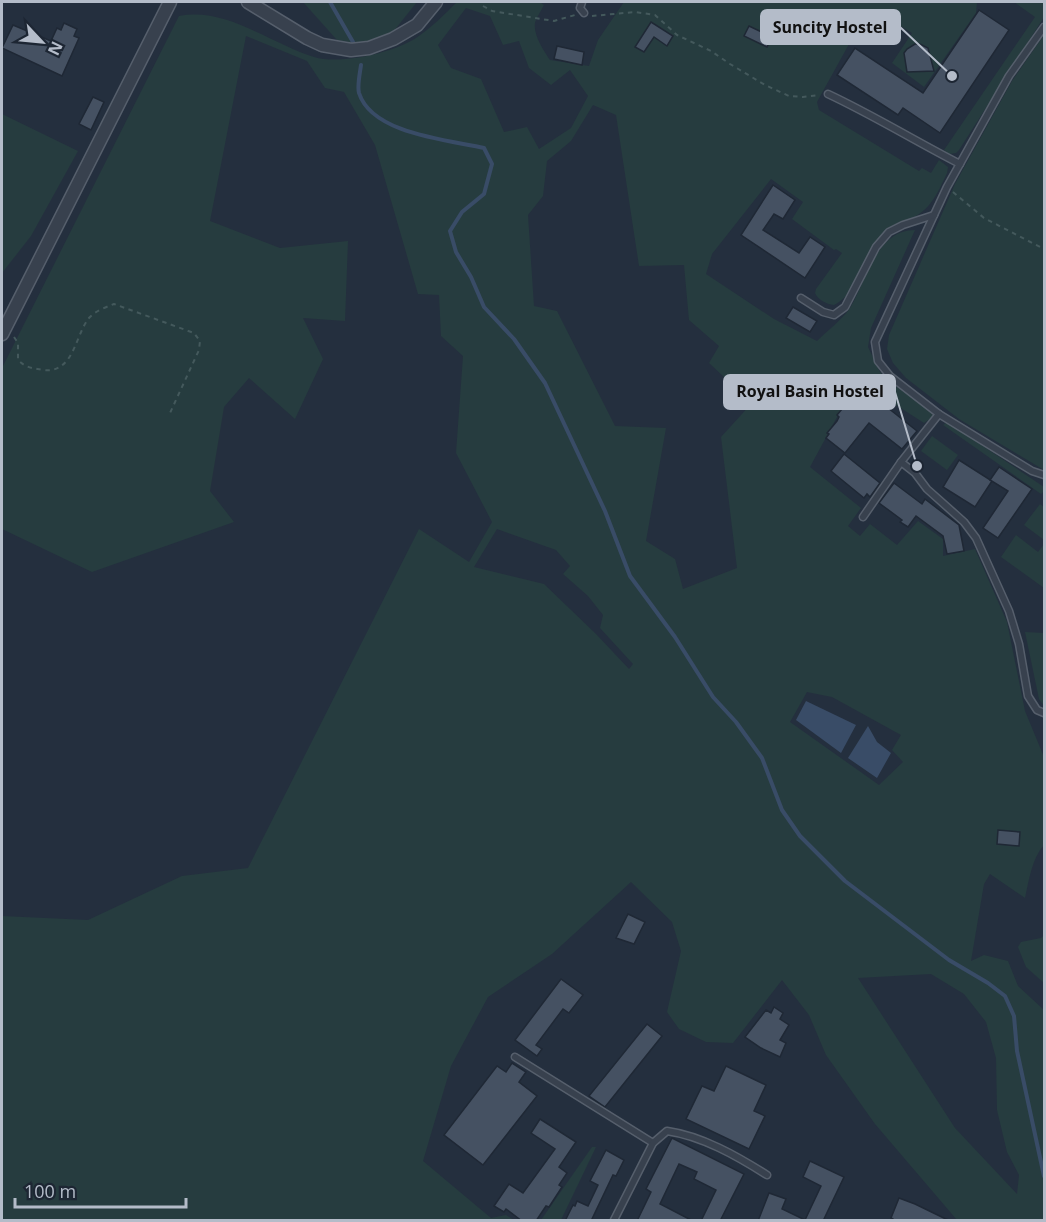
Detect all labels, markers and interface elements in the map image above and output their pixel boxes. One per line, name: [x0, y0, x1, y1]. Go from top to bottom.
callout: Suncity Hostel: [761, 10, 900, 44]
north arrow: [12, 12, 72, 72]
text: Suncity Hostel: [773, 16, 887, 38]
text: N: [43, 38, 68, 59]
callout: Royal Basin Hostel: [724, 375, 895, 409]
text: Royal Basin Hostel: [736, 380, 884, 402]
scale bar: [15, 1171, 186, 1209]
text: 100 m: [24, 1179, 76, 1203]

